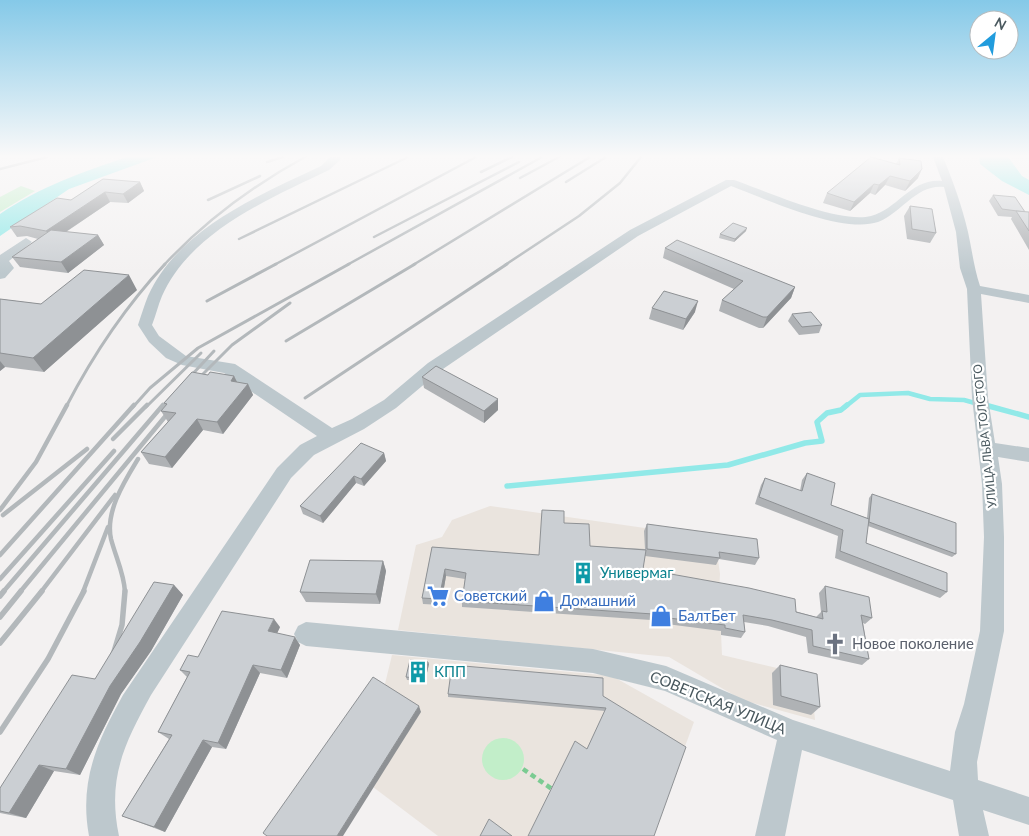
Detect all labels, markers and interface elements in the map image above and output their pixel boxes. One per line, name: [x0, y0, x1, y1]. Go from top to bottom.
north arrow: [969, 10, 1019, 60]
text: N: [992, 13, 1009, 33]
street label: УЛИЦА ЛЬВА ТОЛСТОГО: [969, 363, 1000, 509]
building icon: Универмаг: [570, 560, 596, 586]
place label: Универмаг: [600, 563, 673, 581]
supermarket icon: Советский: [425, 583, 451, 609]
place label: Советский: [454, 586, 527, 604]
shop icon: Домашний: [531, 588, 557, 614]
place label: Домашний: [560, 591, 636, 609]
shop icon: БалтБет: [648, 603, 674, 629]
place label: БалтБет: [678, 606, 736, 624]
church icon: Новое поколение: [822, 631, 848, 657]
place label: Новое поколение: [852, 634, 974, 652]
building icon: КПП: [405, 659, 431, 685]
place label: КПП: [434, 662, 466, 680]
street label: СОВЕТСКАЯ УЛИЦА: [648, 667, 790, 738]

